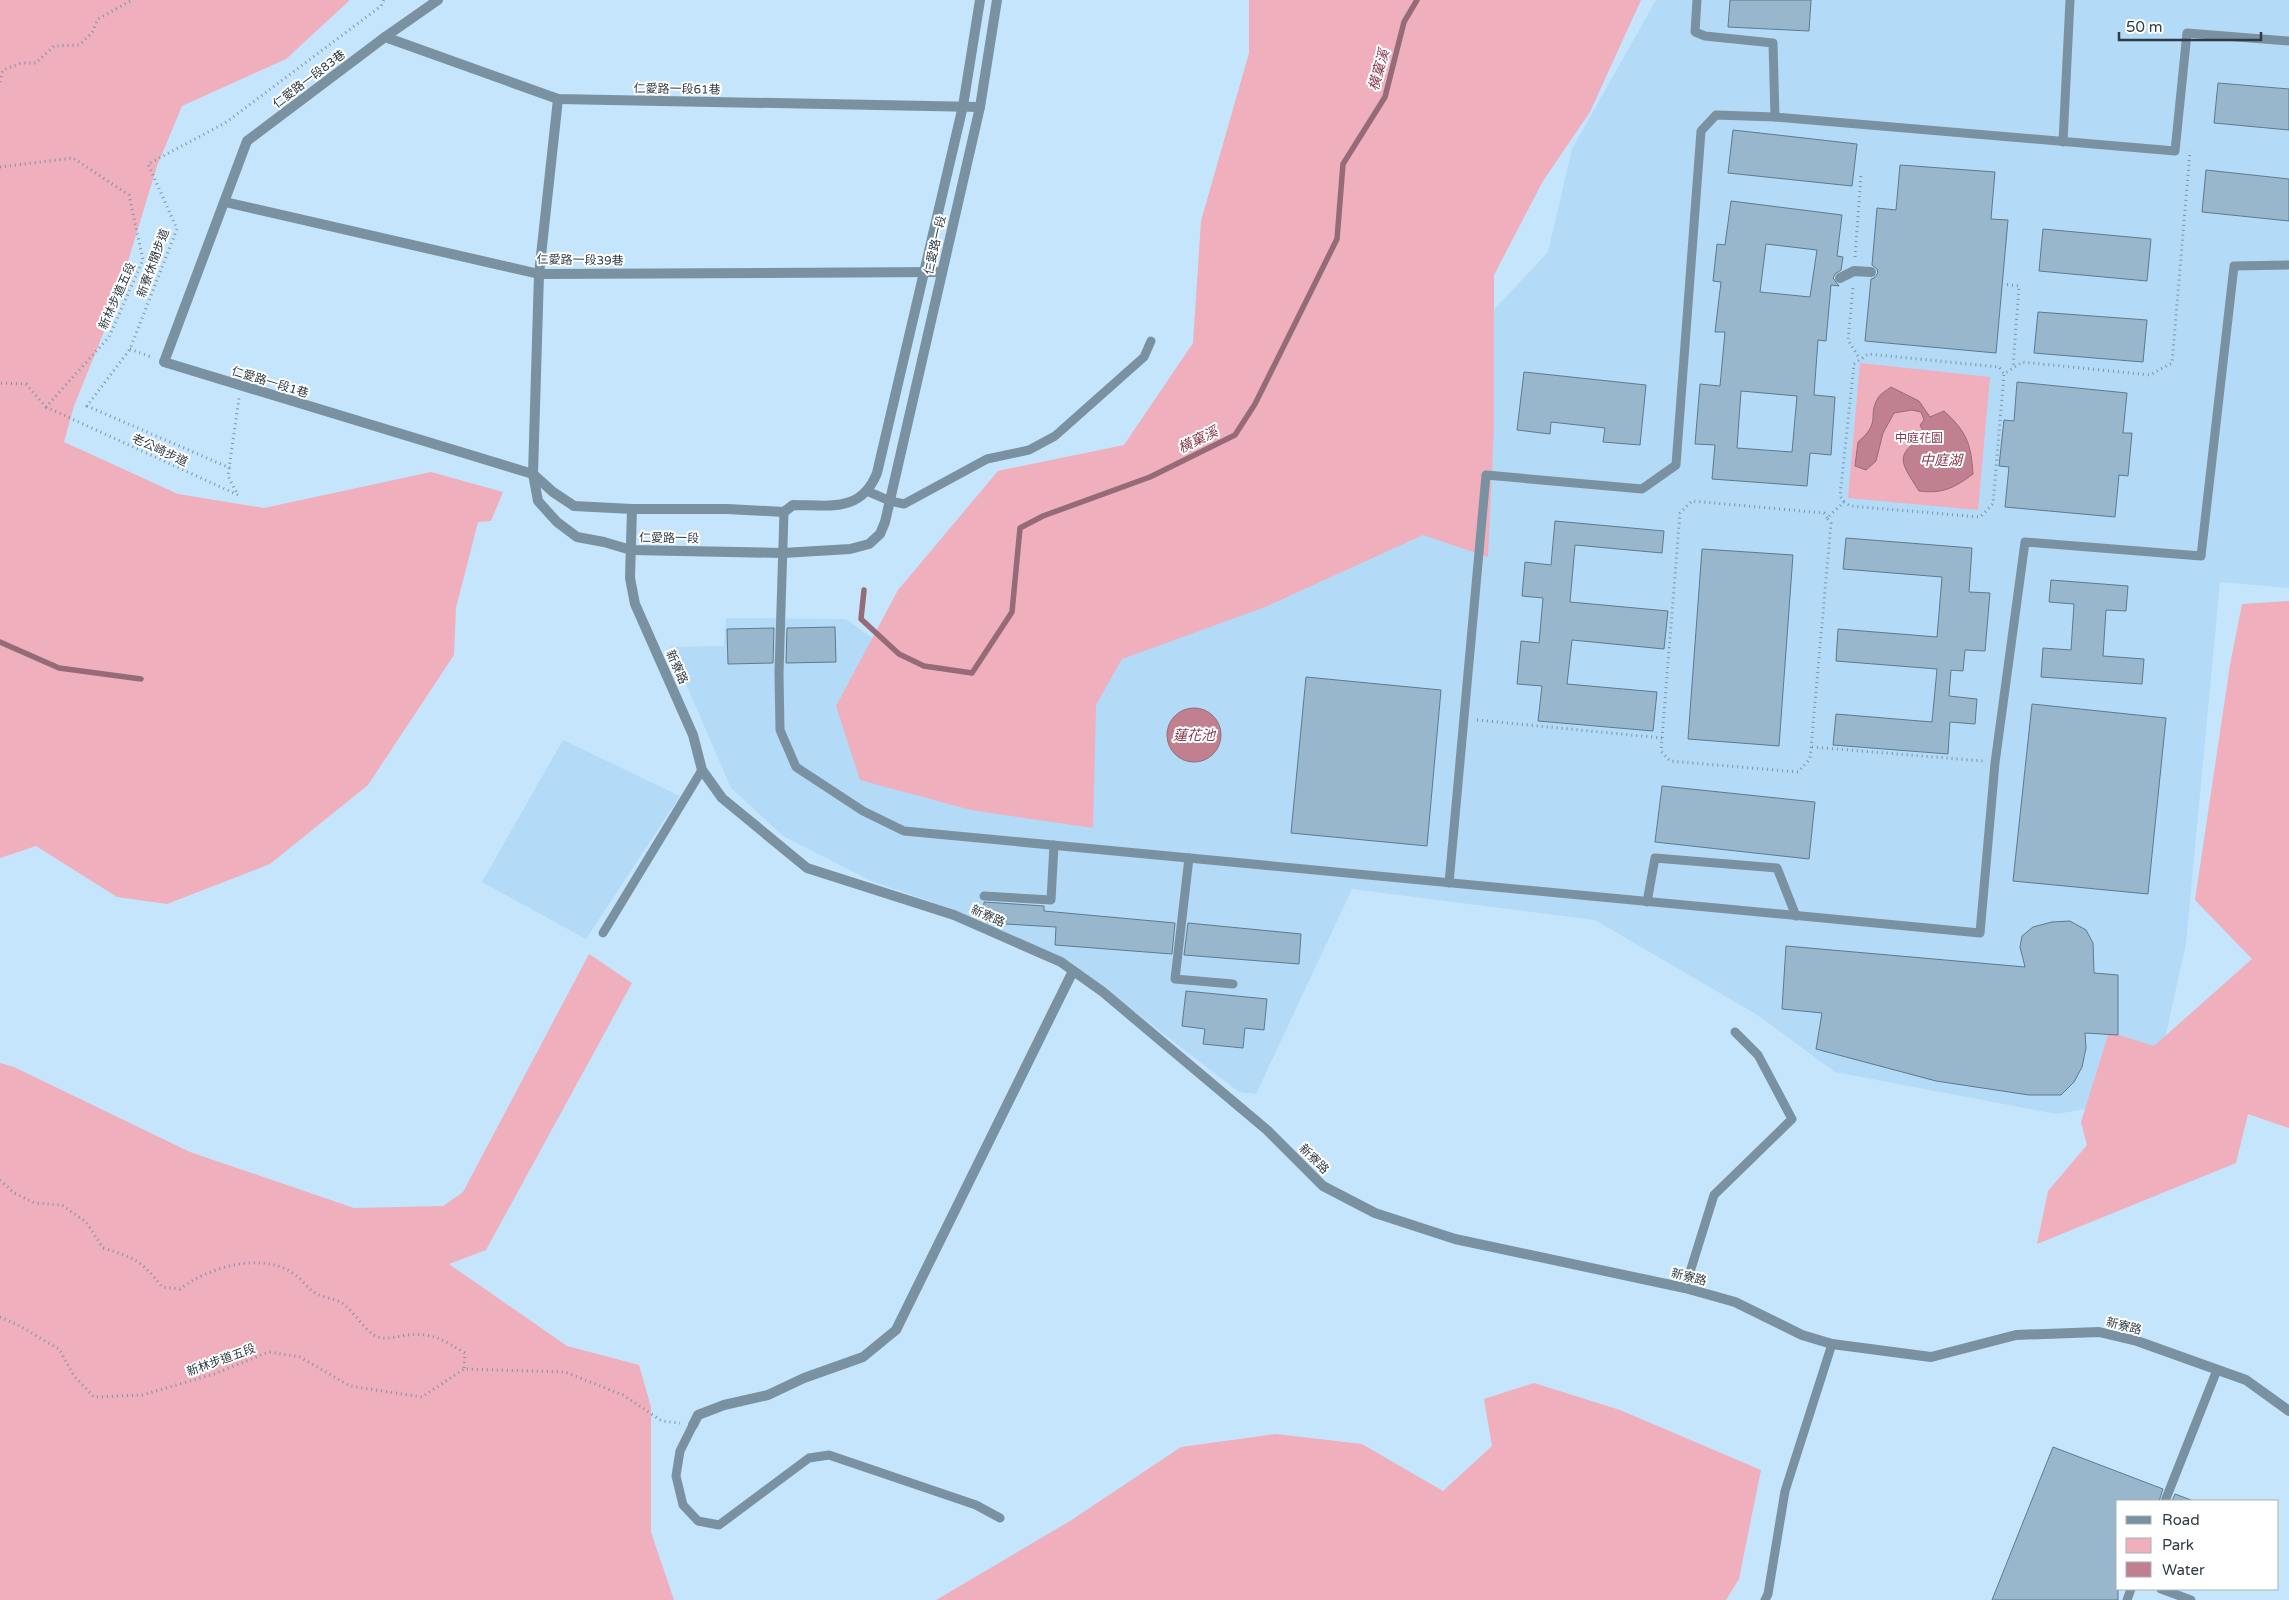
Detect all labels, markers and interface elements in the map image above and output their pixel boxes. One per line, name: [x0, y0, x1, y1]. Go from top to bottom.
scale bar: [2119, 10, 2262, 42]
text: 50 m: [2126, 18, 2163, 36]
water label: 橫窠溪: [1365, 46, 1394, 93]
street label: 仁愛路一段83巷: [270, 47, 348, 111]
street label: 仁愛路一段61巷: [633, 81, 721, 97]
street label: 仁愛路一段: [921, 214, 949, 276]
street label: 新寮休閒步道: [134, 227, 172, 299]
street label: 仁愛路一段39巷: [536, 252, 624, 268]
street label: 新林步道五段: [96, 260, 138, 332]
street label: 仁愛路一段1巷: [230, 364, 310, 400]
water label: 橫窠溪: [1175, 422, 1222, 457]
street label: 老公崎步道: [130, 431, 190, 469]
park label: 中庭花園: [1895, 431, 1943, 445]
water label: 中庭湖: [1920, 452, 1964, 469]
street label: 仁愛路一段: [639, 530, 699, 546]
street label: 新寮路: [663, 648, 691, 686]
water label: 蓮花池: [1173, 727, 1217, 744]
street label: 新寮路: [969, 902, 1007, 930]
street label: 新寮路: [1296, 1141, 1332, 1177]
street label: 新寮路: [1670, 1266, 1708, 1288]
street label: 新寮路: [2105, 1315, 2143, 1337]
street label: 新林步道五段: [185, 1341, 257, 1379]
legend: [2116, 1500, 2279, 1590]
text: Road: [2162, 1511, 2200, 1529]
text: Park: [2162, 1536, 2194, 1554]
text: Water: [2162, 1561, 2205, 1579]

